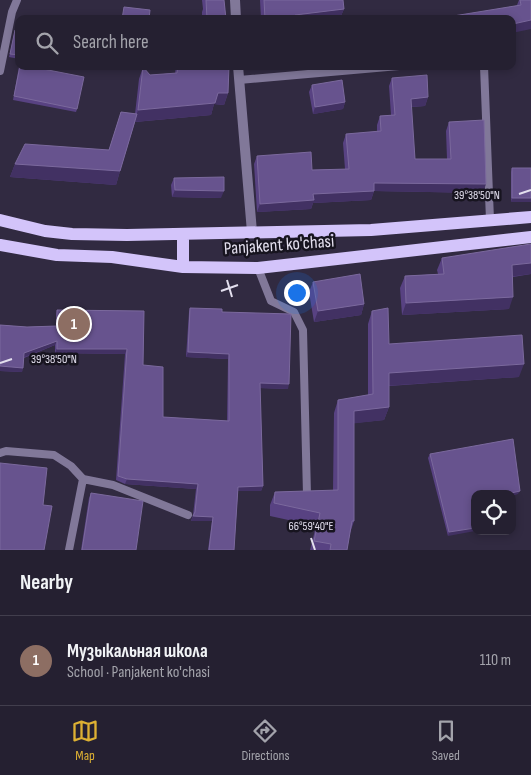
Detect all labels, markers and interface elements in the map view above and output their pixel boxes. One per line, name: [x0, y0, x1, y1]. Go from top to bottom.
search box: [15, 15, 516, 70]
icon: search: [33, 29, 61, 57]
text: Search here: [73, 31, 149, 54]
text: 39°38'50"N: [454, 188, 500, 203]
street label: Panjakent ko'chasi: [223, 231, 335, 259]
your location: [284, 280, 310, 306]
pin: 1: [58, 305, 90, 343]
text: 39°38'50"N: [31, 352, 77, 367]
map controls: [471, 490, 516, 535]
button: locate: [471, 490, 516, 535]
text: 66°59'40"E: [289, 519, 334, 534]
text: Nearby: [20, 570, 73, 595]
text: Музыкальная школа: [67, 640, 208, 663]
text: 1: [33, 651, 39, 670]
text: 110 m: [480, 651, 511, 670]
text: School · Panjakent ko'chasi: [67, 663, 210, 682]
tab: Map: [71, 717, 99, 764]
tab: Directions: [241, 717, 290, 764]
tab: Saved: [432, 717, 460, 764]

